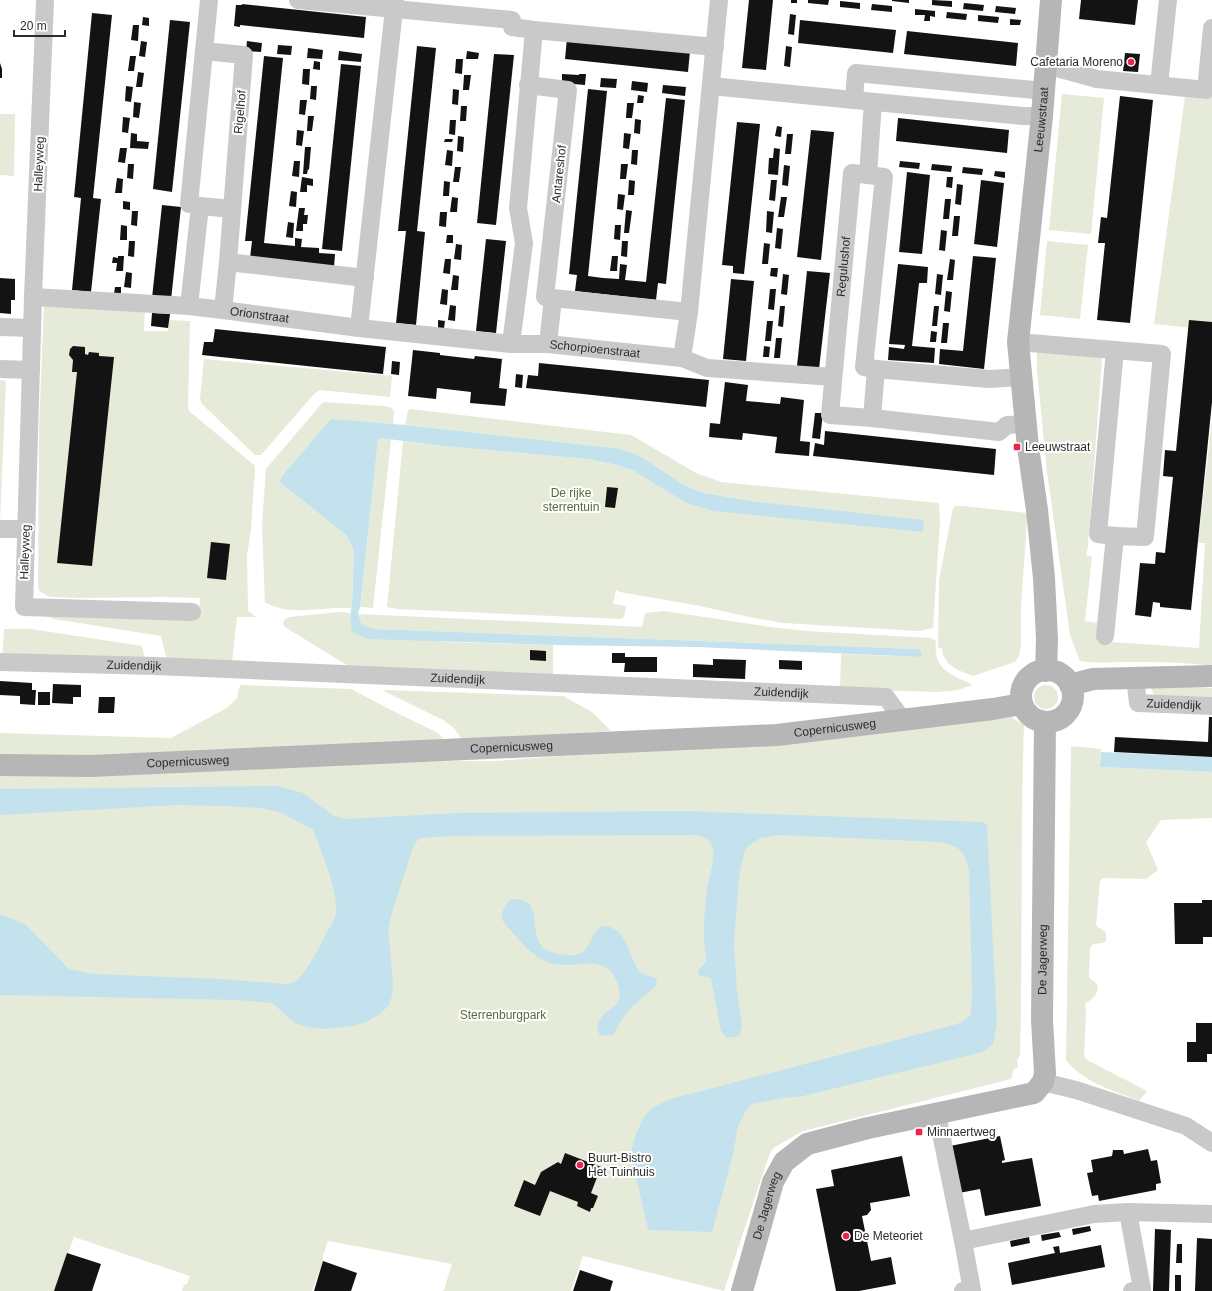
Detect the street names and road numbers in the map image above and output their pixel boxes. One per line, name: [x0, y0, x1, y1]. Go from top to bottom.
street label: Leeuwstraat: [1031, 86, 1051, 153]
street label: Rigelhof: [231, 89, 249, 135]
street label: Halleyweg: [31, 136, 47, 192]
street label: Antareshof: [549, 144, 569, 204]
street label: Regulushof: [834, 235, 853, 298]
street label: Orionstraat: [229, 304, 291, 326]
street label: Schorpioenstraat: [549, 337, 641, 361]
street label: Halleyweg: [17, 524, 33, 580]
street label: Zuidendijk: [106, 658, 163, 673]
street label: Zuidendijk: [430, 671, 486, 687]
street label: Zuidendijk: [754, 684, 810, 701]
street label: Zuidendijk: [1146, 696, 1202, 713]
street label: Copernicusweg: [793, 716, 877, 740]
street label: Copernicusweg: [470, 738, 553, 756]
street label: Copernicusweg: [146, 753, 230, 770]
street label: De Jagerweg: [1035, 924, 1050, 995]
street label: De Jagerweg: [750, 1169, 784, 1241]

